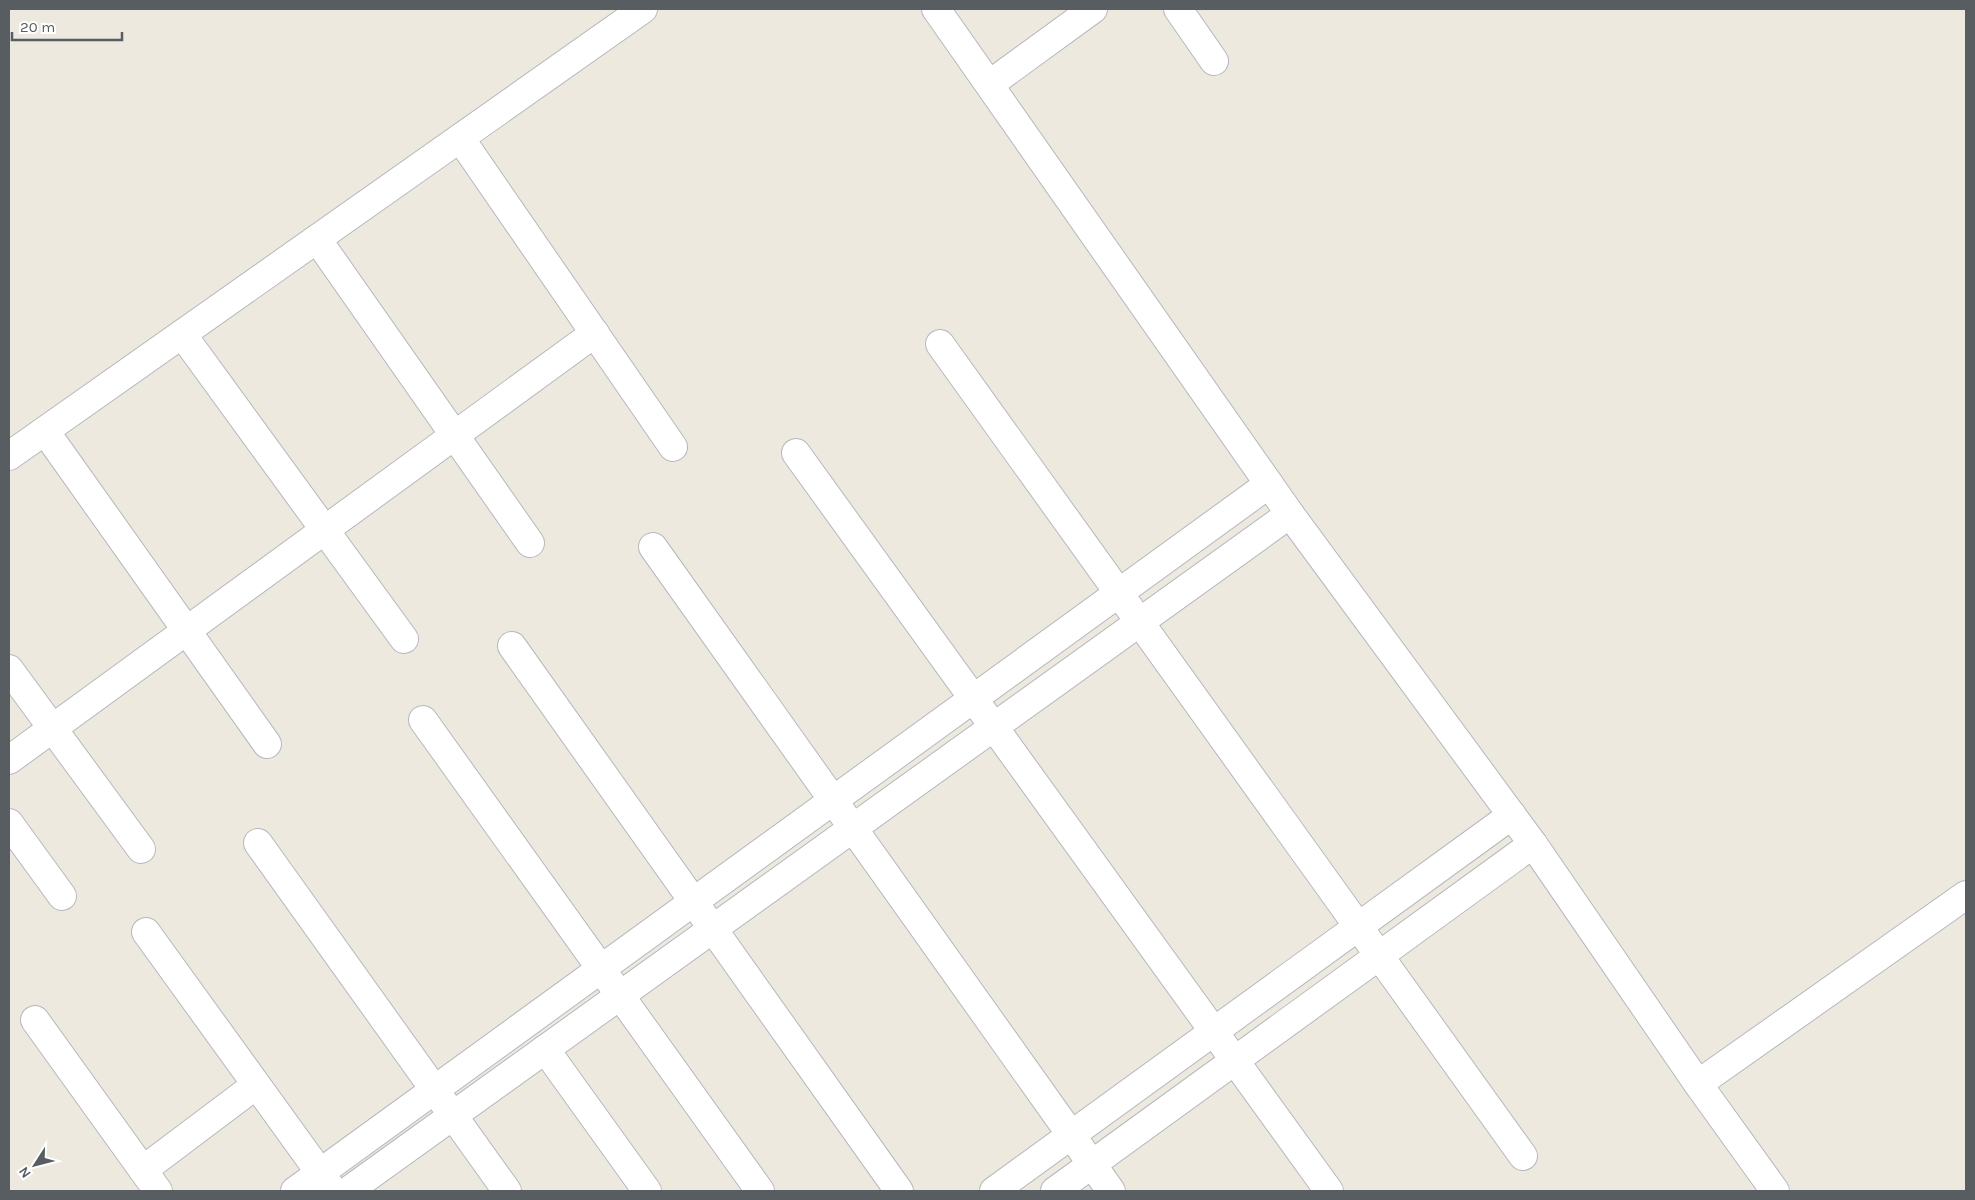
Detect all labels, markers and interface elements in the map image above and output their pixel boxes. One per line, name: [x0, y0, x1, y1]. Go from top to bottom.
scale bar: [12, 10, 122, 42]
text: 20 m: [20, 18, 55, 36]
north arrow: [10, 1140, 60, 1190]
text: N: [15, 1163, 35, 1181]

